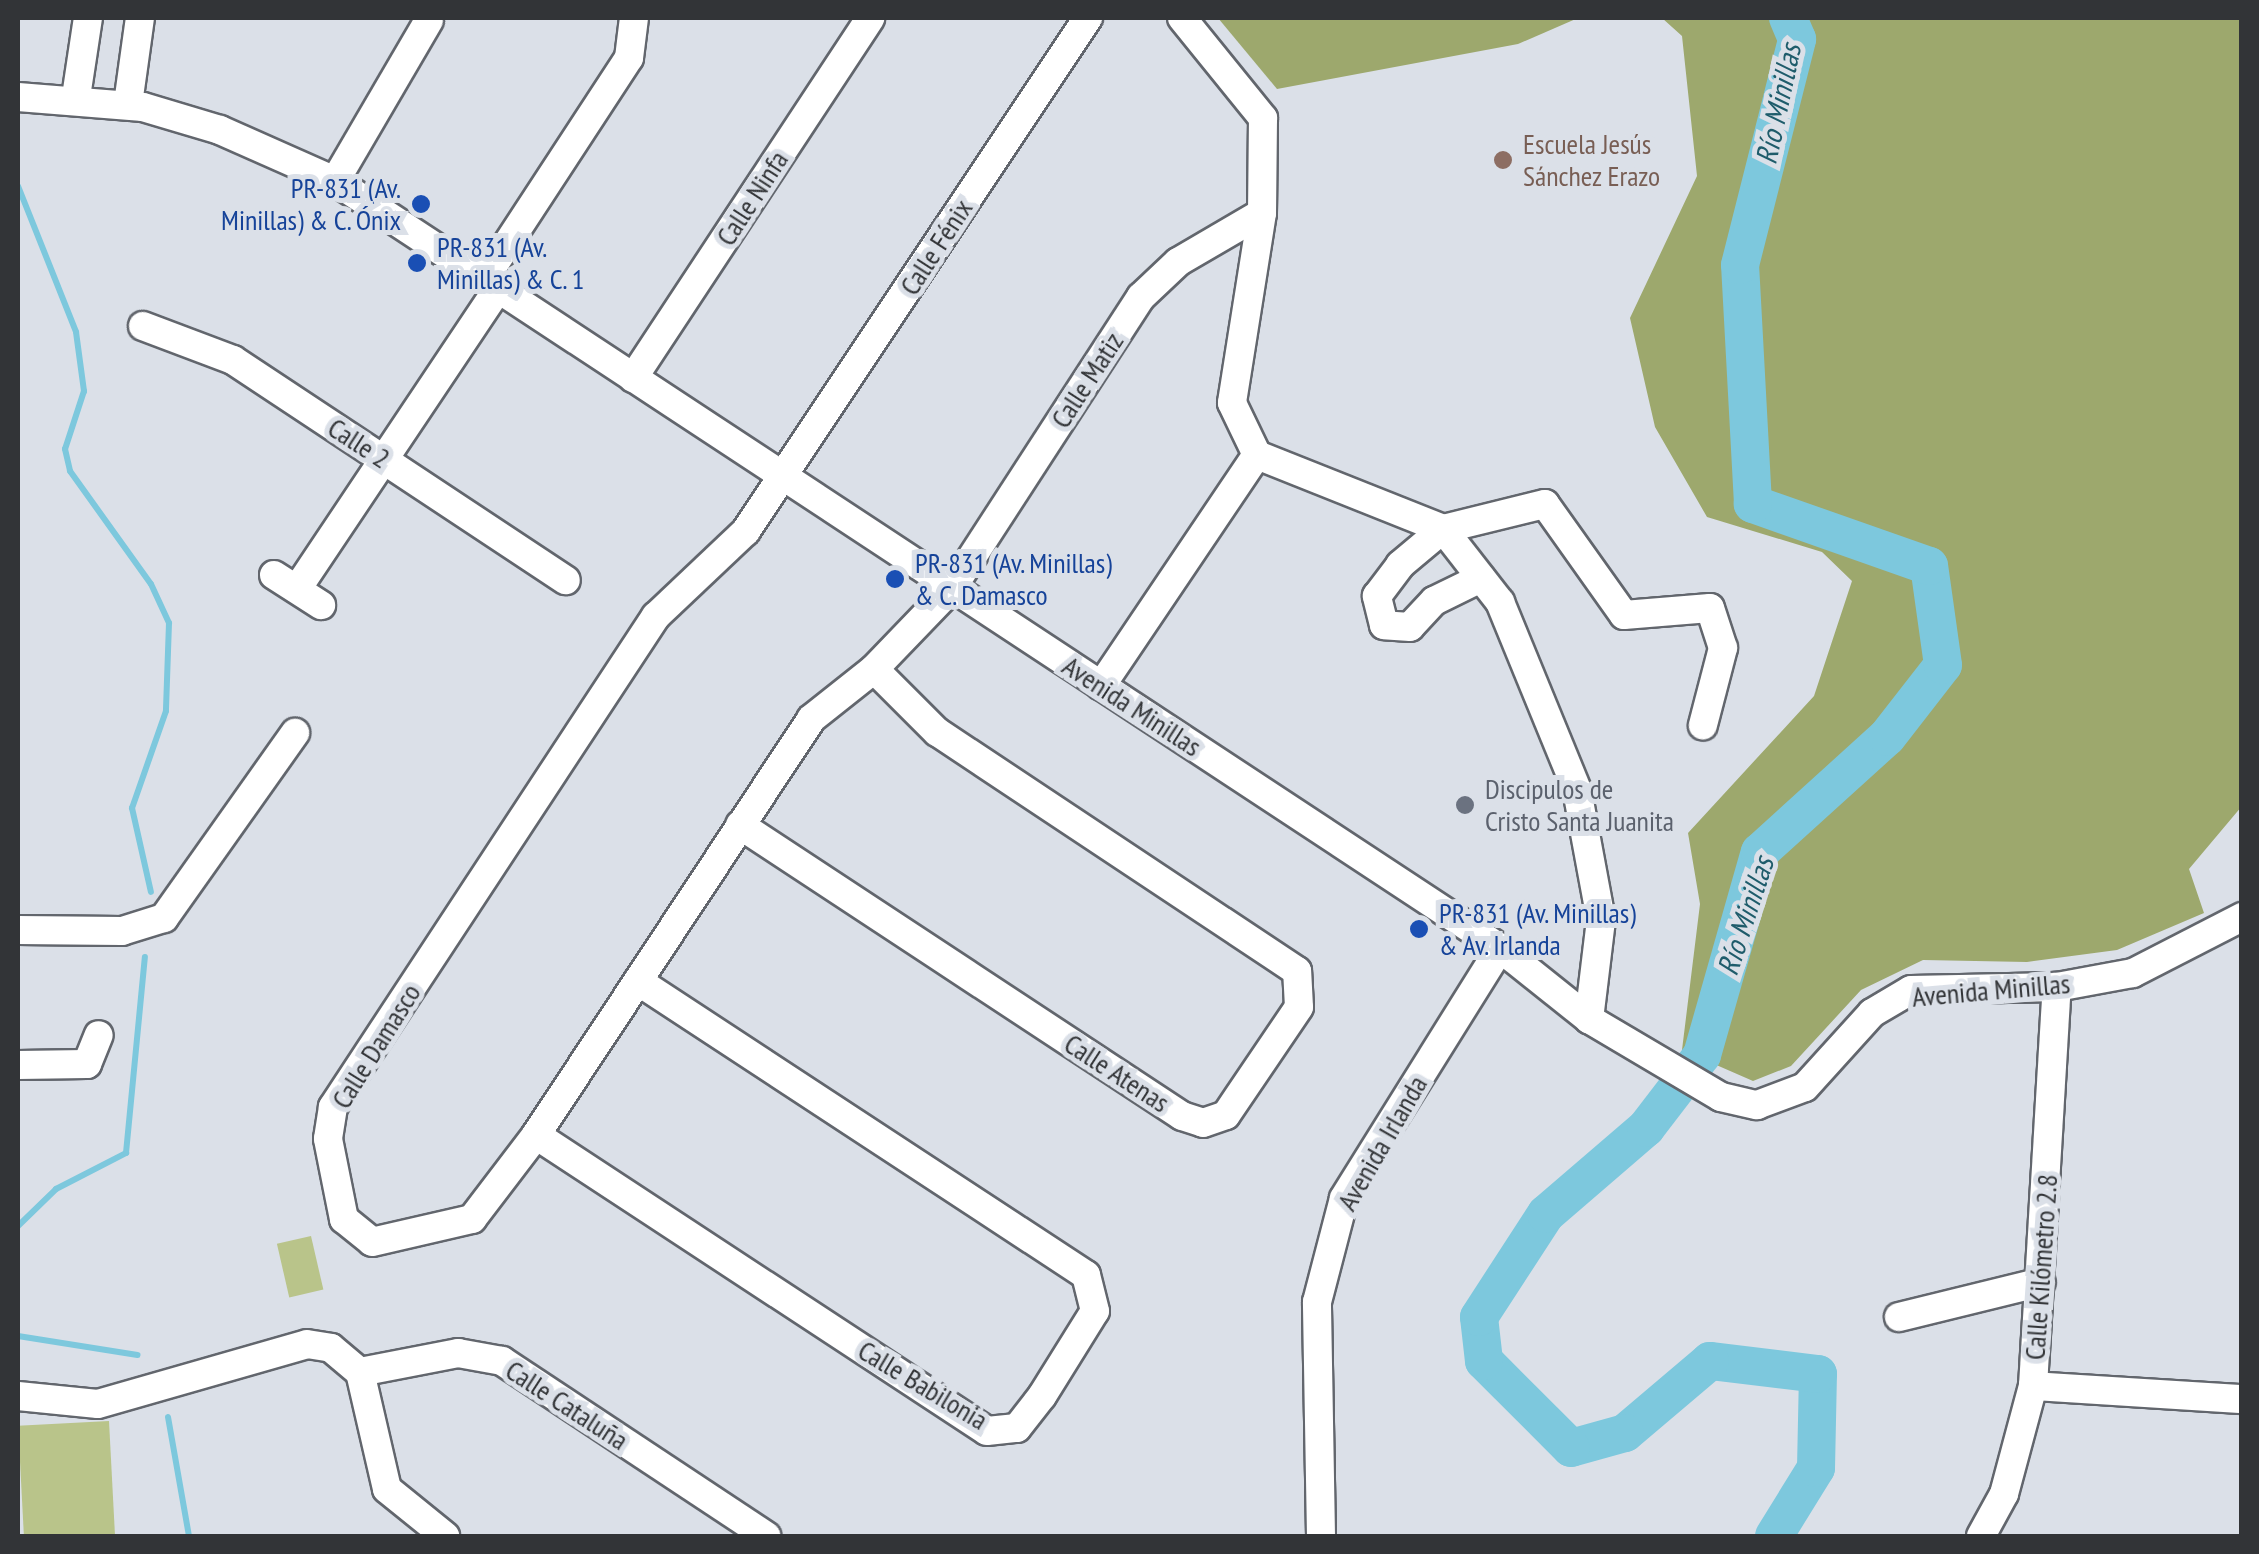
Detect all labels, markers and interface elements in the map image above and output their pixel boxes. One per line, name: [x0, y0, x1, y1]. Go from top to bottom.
water label: Río Minillas: [1748, 41, 1808, 167]
place label: Escuela Jesús Sánchez Erazo: [1523, 127, 1661, 193]
street label: Calle Ninfa: [709, 144, 795, 252]
marker: Escuela Jesús Sánchez Erazo: [1492, 149, 1514, 171]
place label: PR-831 (Av. Minillas) & C. Ónix: [219, 171, 401, 237]
marker: PR-831 (Av. Minillas) & C. Ónix: [410, 193, 432, 215]
street label: Calle Fénix: [893, 193, 979, 301]
place label: PR-831 (Av. Minillas) & C. 1: [437, 230, 586, 296]
marker: PR-831 (Av. Minillas) & C. 1: [406, 252, 428, 274]
street label: Calle Matiz: [1044, 326, 1130, 434]
street label: Calle 2: [322, 411, 396, 475]
place label: PR-831 (Av. Minillas) & C. Damasco: [915, 546, 1114, 612]
marker: PR-831 (Av. Minillas) & C. Damasco: [884, 568, 906, 590]
street label: Avenida Minillas: [1056, 649, 1208, 763]
place label: Discipulos de Cristo Santa Juanita: [1485, 772, 1674, 838]
marker: Discipulos de Cristo Santa Juanita: [1454, 794, 1476, 816]
water label: Río Minillas: [1709, 853, 1781, 979]
place label: PR-831 (Av. Minillas) & Av. Irlanda: [1439, 896, 1638, 962]
marker: PR-831 (Av. Minillas) & Av. Irlanda: [1408, 918, 1430, 940]
street label: Avenida Minillas: [1911, 966, 2071, 1014]
street label: Calle Damasco: [325, 977, 427, 1115]
street label: Calle Atenas: [1058, 1026, 1176, 1120]
street label: Avenida Irlanda: [1330, 1070, 1434, 1216]
street label: Calle Kilómetro 2.8: [2018, 1173, 2064, 1361]
street label: Calle Babilonia: [852, 1333, 994, 1437]
street label: Calle Cataluña: [500, 1353, 634, 1457]

